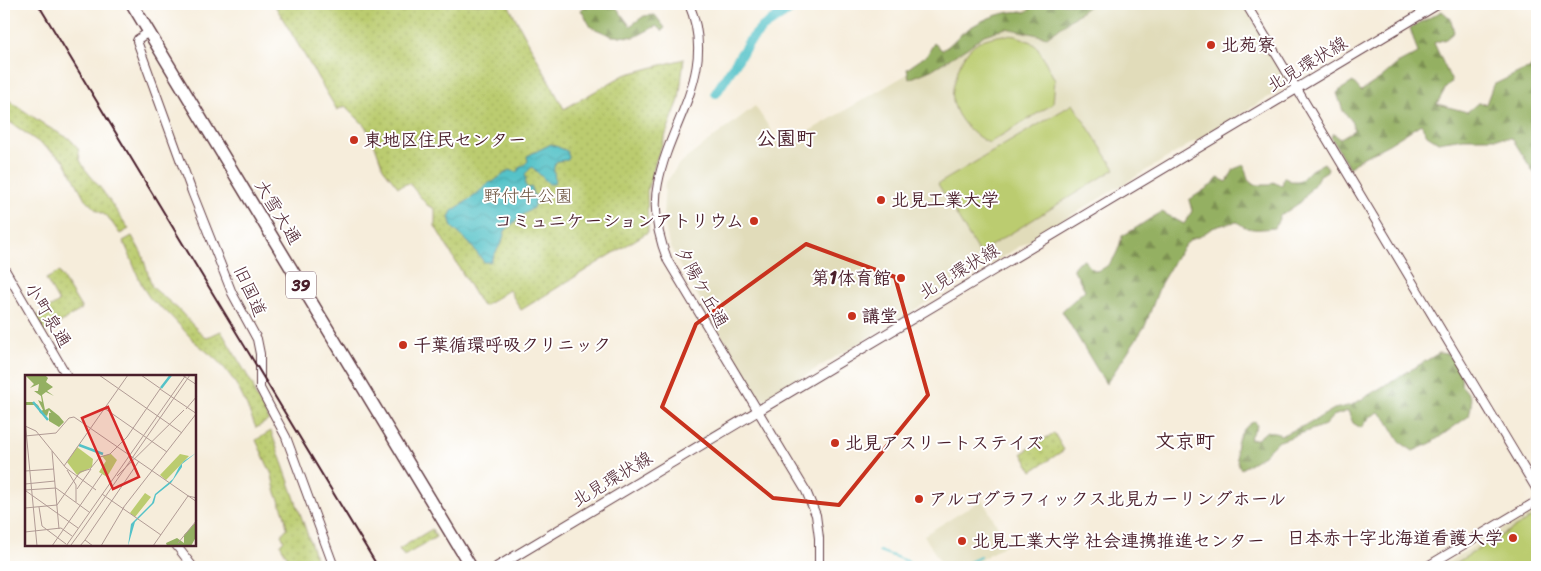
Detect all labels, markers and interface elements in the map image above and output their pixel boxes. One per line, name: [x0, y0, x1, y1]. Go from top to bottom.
street label: 北見環状線: [1260, 27, 1354, 101]
place label: 北苑寮: [1221, 29, 1275, 61]
marker: 北苑寮: [1205, 39, 1217, 51]
district label: 公園町: [756, 121, 816, 156]
place label: 東地区住民センター: [364, 124, 526, 156]
marker: 東地区住民センター: [348, 134, 360, 146]
street label: 大雪大通: [246, 173, 310, 251]
park label: 野付牛公園: [483, 180, 573, 212]
place label: 北見工業大学: [891, 184, 999, 216]
marker: 北見工業大学: [875, 194, 887, 206]
place label: コミュニケーションアトリウム: [494, 205, 744, 237]
marker: コミュニケーションアトリウム: [748, 215, 760, 227]
street label: 北見環状線: [912, 234, 1006, 308]
street label: 夕陽ケ丘通: [666, 240, 738, 334]
street label: 旧国道: [224, 260, 276, 322]
place label: 第1体育館: [811, 262, 891, 294]
road number: 39: [286, 272, 316, 298]
marker: 第1体育館: [895, 272, 907, 284]
street label: 小町泉通: [16, 276, 80, 354]
place label: 講堂: [862, 300, 898, 332]
marker: 講堂: [846, 310, 858, 322]
place label: 千葉循環呼吸クリニック: [413, 329, 611, 361]
marker: 千葉循環呼吸クリニック: [397, 339, 409, 351]
inset map: [25, 375, 196, 546]
district label: 文京町: [1155, 424, 1215, 459]
place label: 北見アスリートステイズ: [845, 427, 1043, 459]
marker: 北見アスリートステイズ: [829, 437, 841, 449]
street label: 北見環状線: [565, 442, 659, 516]
place label: アルゴグラフィックス北見カーリングホール: [929, 483, 1286, 515]
marker: アルゴグラフィックス北見カーリングホール: [913, 493, 925, 505]
place label: 日本赤十字北海道看護大学: [1287, 522, 1503, 554]
place label: 北見工業大学 社会連携推進センター: [972, 525, 1265, 557]
marker: 日本赤十字北海道看護大学: [1507, 532, 1519, 544]
marker: 北見工業大学 社会連携推進センター: [956, 535, 968, 547]

